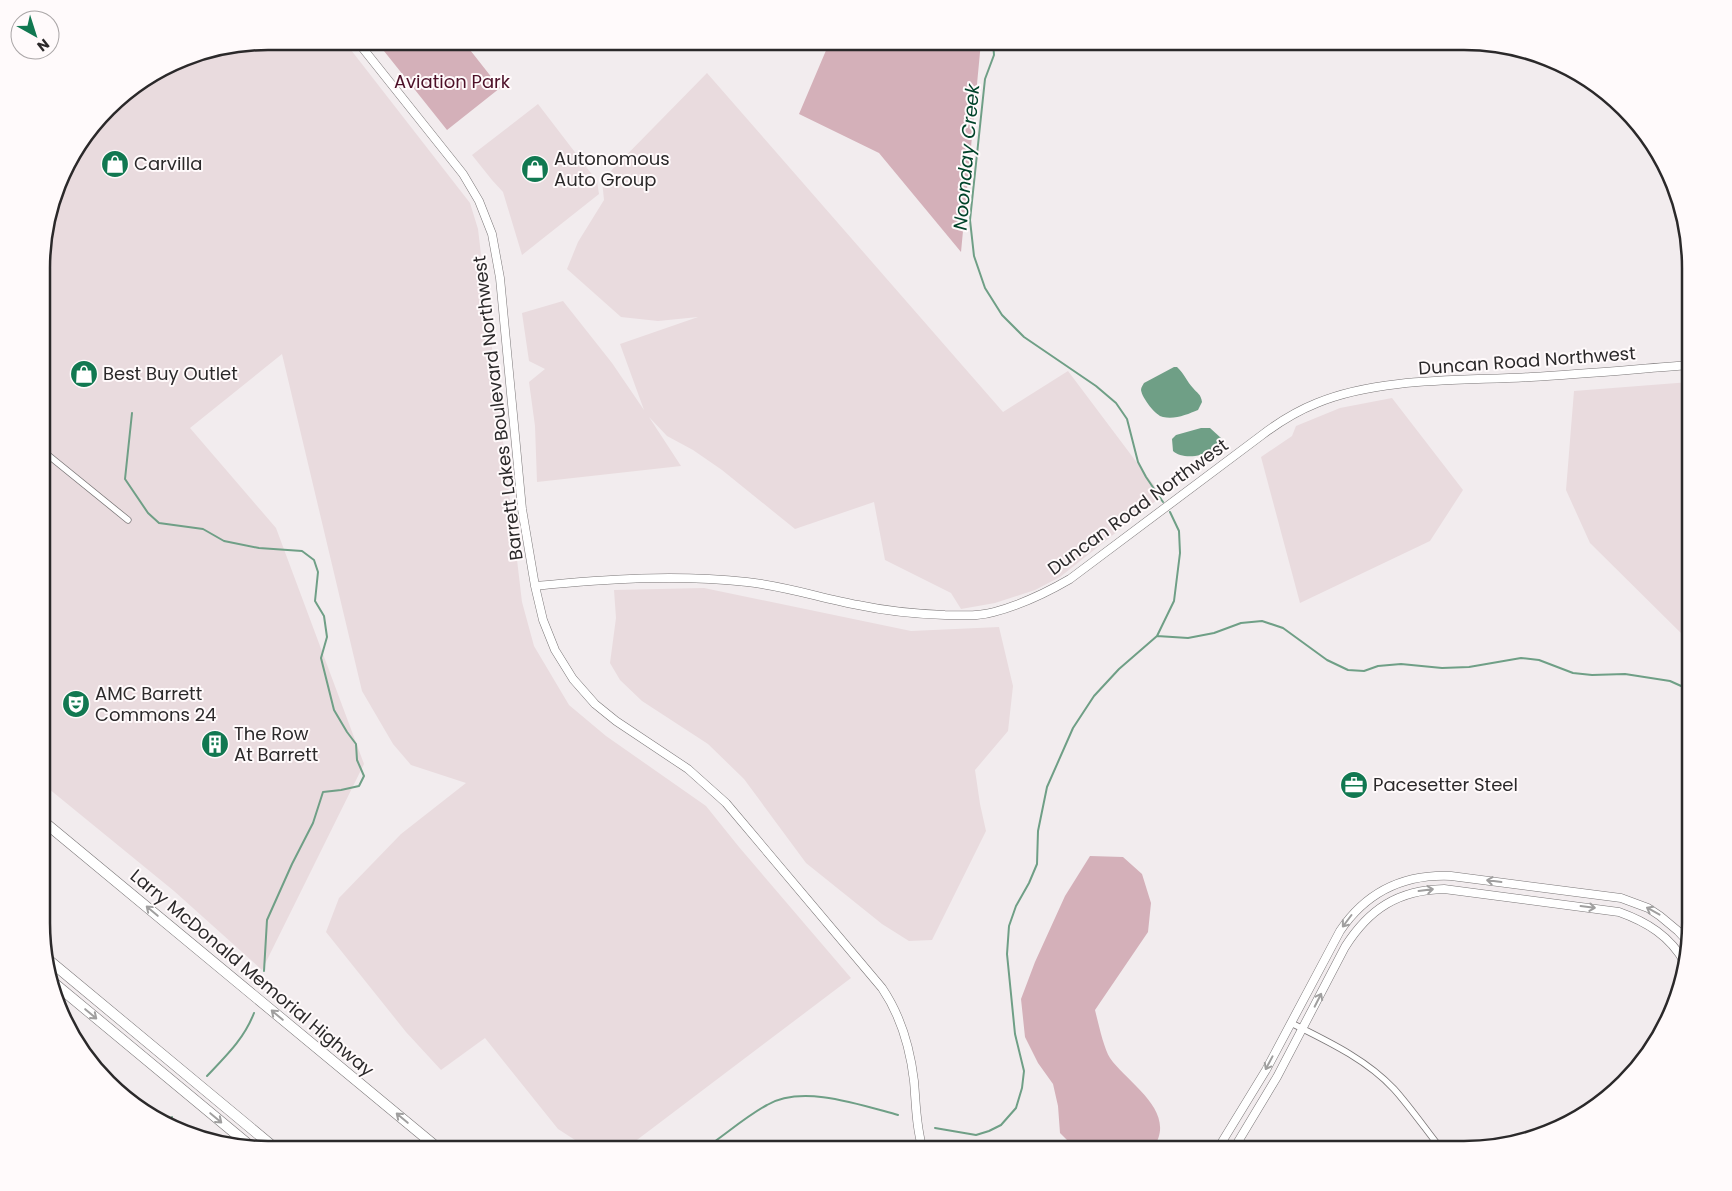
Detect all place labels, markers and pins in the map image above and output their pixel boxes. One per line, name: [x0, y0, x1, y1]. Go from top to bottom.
place label: Autonomous Auto Group: [554, 146, 670, 192]
shop icon: Carvilla: [100, 149, 130, 179]
place label: Carvilla: [134, 151, 202, 176]
shop icon: Autonomous Auto Group: [520, 154, 550, 184]
shop icon: Best Buy Outlet: [69, 359, 99, 389]
place label: Best Buy Outlet: [103, 361, 238, 386]
place label: AMC Barrett Commons 24: [95, 681, 216, 727]
theatre icon: AMC Barrett Commons 24: [61, 689, 91, 719]
place label: The Row At Barrett: [234, 721, 318, 767]
building icon: The Row At Barrett: [200, 729, 230, 759]
office icon: Pacesetter Steel: [1339, 770, 1369, 800]
place label: Pacesetter Steel: [1373, 772, 1518, 797]

